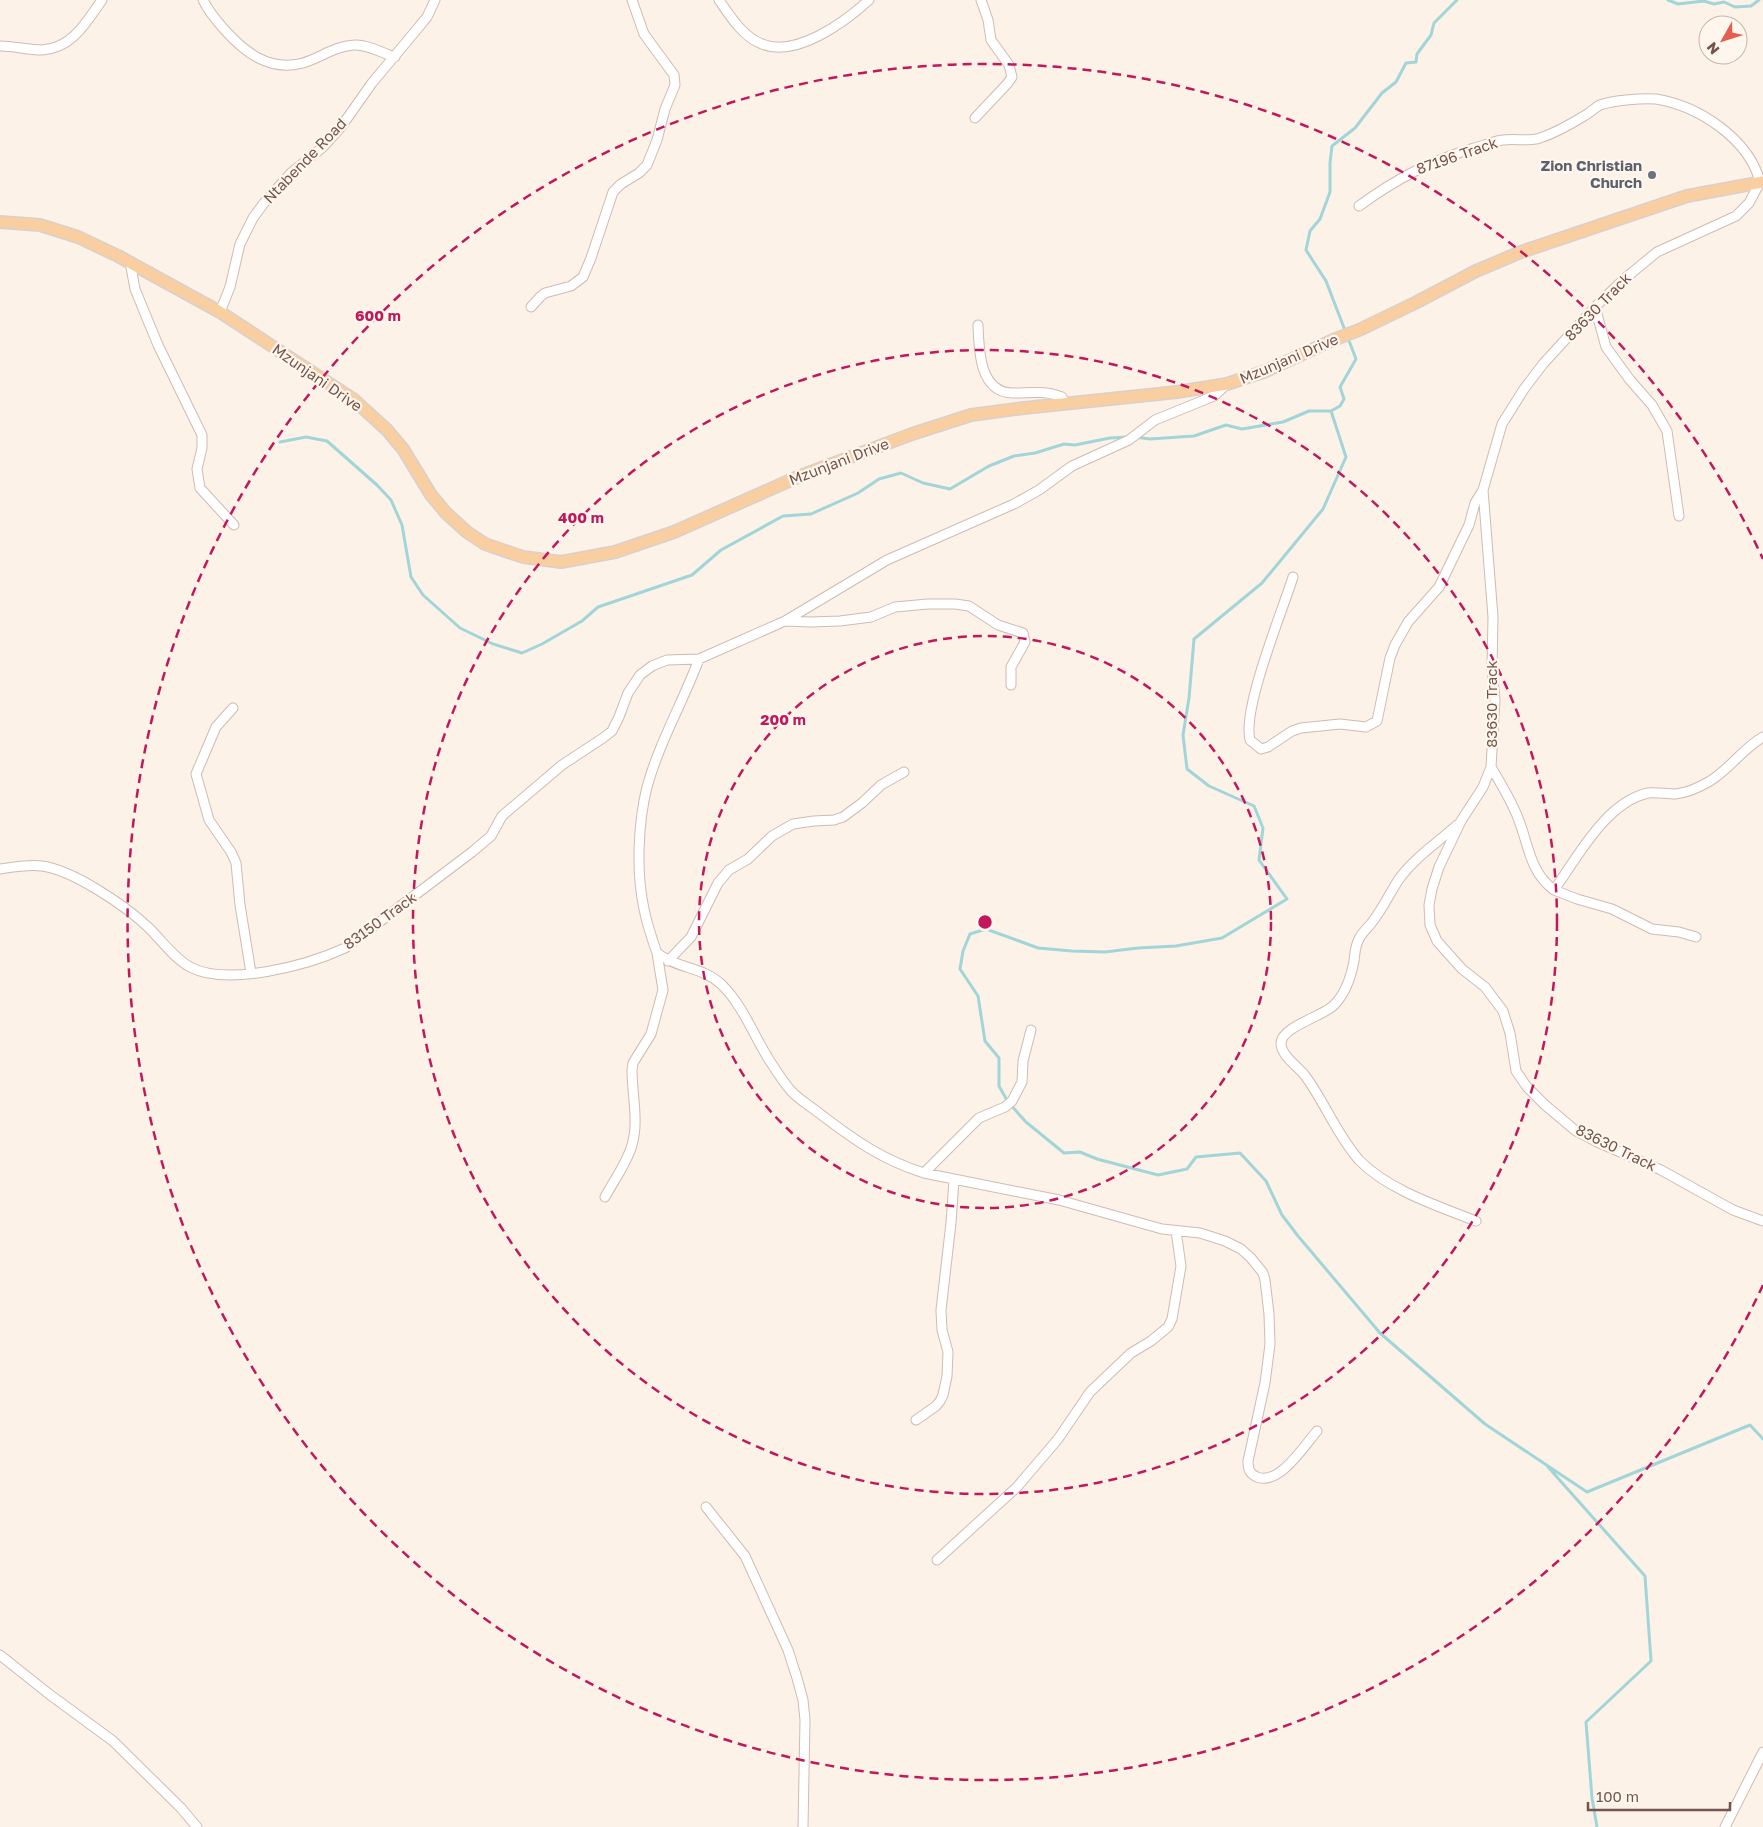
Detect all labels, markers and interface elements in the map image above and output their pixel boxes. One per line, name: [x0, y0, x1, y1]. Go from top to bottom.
north arrow: [1698, 15, 1748, 65]
text: N: [1703, 39, 1722, 58]
street label: Ntabende Road: [259, 114, 349, 207]
street label: 87196 Track: [1414, 133, 1500, 177]
place label: Zion Christian Church: [1541, 156, 1642, 191]
marker: Zion Christian Church: [1646, 169, 1658, 181]
street label: 83630 Track: [1560, 268, 1635, 344]
text: 600 m: [355, 306, 401, 324]
street label: Mzunjani Drive: [1237, 329, 1341, 387]
street label: Mzunjani Drive: [269, 340, 366, 415]
street label: Mzunjani Drive: [786, 434, 891, 488]
text: 400 m: [558, 508, 604, 526]
street label: 83630 Track: [1482, 660, 1500, 748]
text: 200 m: [760, 710, 806, 728]
street label: 83150 Track: [339, 887, 420, 953]
centre of rings: [976, 913, 994, 931]
street label: 83630 Track: [1573, 1120, 1660, 1175]
scale bar: [1588, 1780, 1730, 1812]
text: 100 m: [1596, 1787, 1639, 1805]

